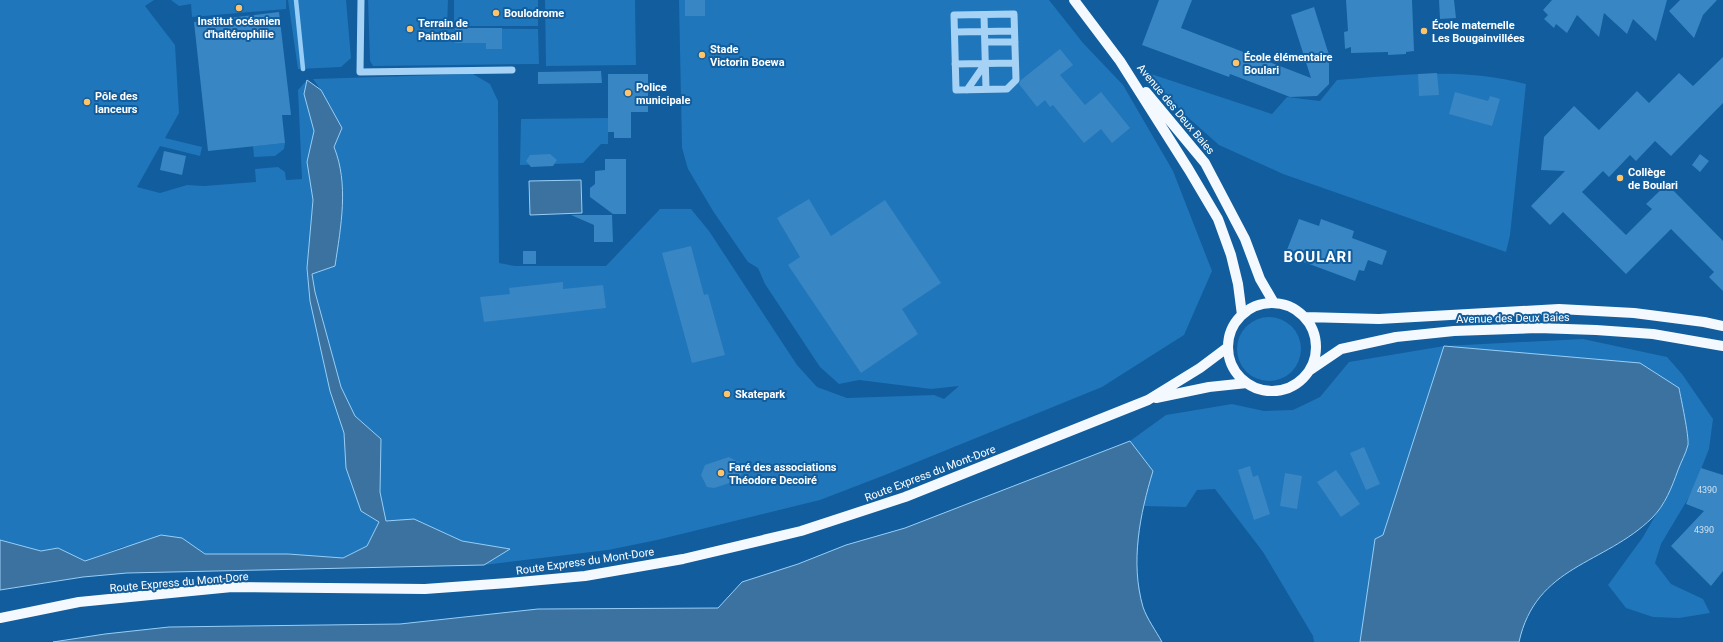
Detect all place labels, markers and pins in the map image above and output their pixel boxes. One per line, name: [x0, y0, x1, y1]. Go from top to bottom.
marker: Institut océanien d'haltérophilie: [234, 3, 244, 13]
place label: Boulodrome: [504, 7, 564, 20]
marker: Boulodrome: [491, 8, 501, 18]
place label: Institut océanien d'haltérophilie: [198, 15, 280, 41]
place label: Terrain de Paintball: [418, 17, 468, 43]
place label: École maternelle Les Bougainvillées: [1432, 19, 1525, 45]
marker: Terrain de Paintball: [405, 24, 415, 34]
marker: École maternelle Les Bougainvillées: [1419, 26, 1429, 36]
place label: Stade Victorin Boewa: [710, 43, 785, 69]
marker: Stade Victorin Boewa: [697, 50, 707, 60]
place label: École élémentaire Boulari: [1244, 51, 1332, 77]
marker: École élémentaire Boulari: [1231, 58, 1241, 68]
place label: Police municipale: [636, 81, 690, 107]
marker: Police municipale: [623, 88, 633, 98]
place label: Pôle des lanceurs: [95, 90, 138, 116]
marker: Pôle des lanceurs: [82, 97, 92, 107]
place label: Collège de Boulari: [1628, 166, 1678, 192]
marker: Collège de Boulari: [1615, 173, 1625, 183]
place label: Skatepark: [735, 388, 785, 401]
marker: Skatepark: [722, 389, 732, 399]
place label: Faré des associations Théodore Decoiré: [729, 461, 837, 487]
marker: Faré des associations Théodore Decoiré: [716, 468, 726, 478]

